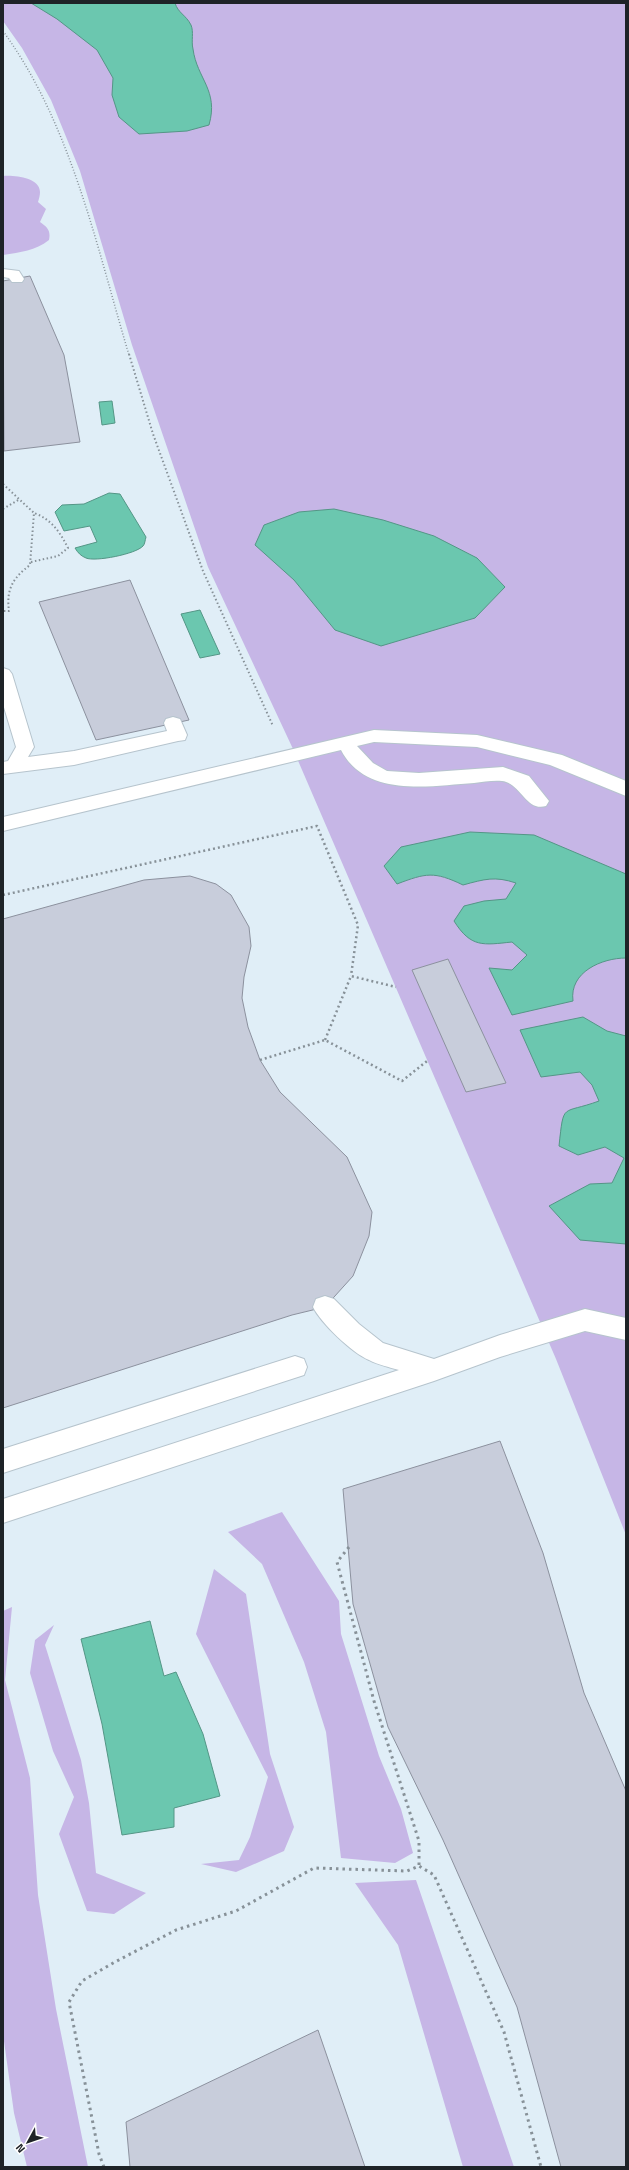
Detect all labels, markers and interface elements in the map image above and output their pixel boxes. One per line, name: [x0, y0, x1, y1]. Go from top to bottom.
north arrow: [8, 2122, 48, 2162]
text: N: [12, 2140, 29, 2156]

